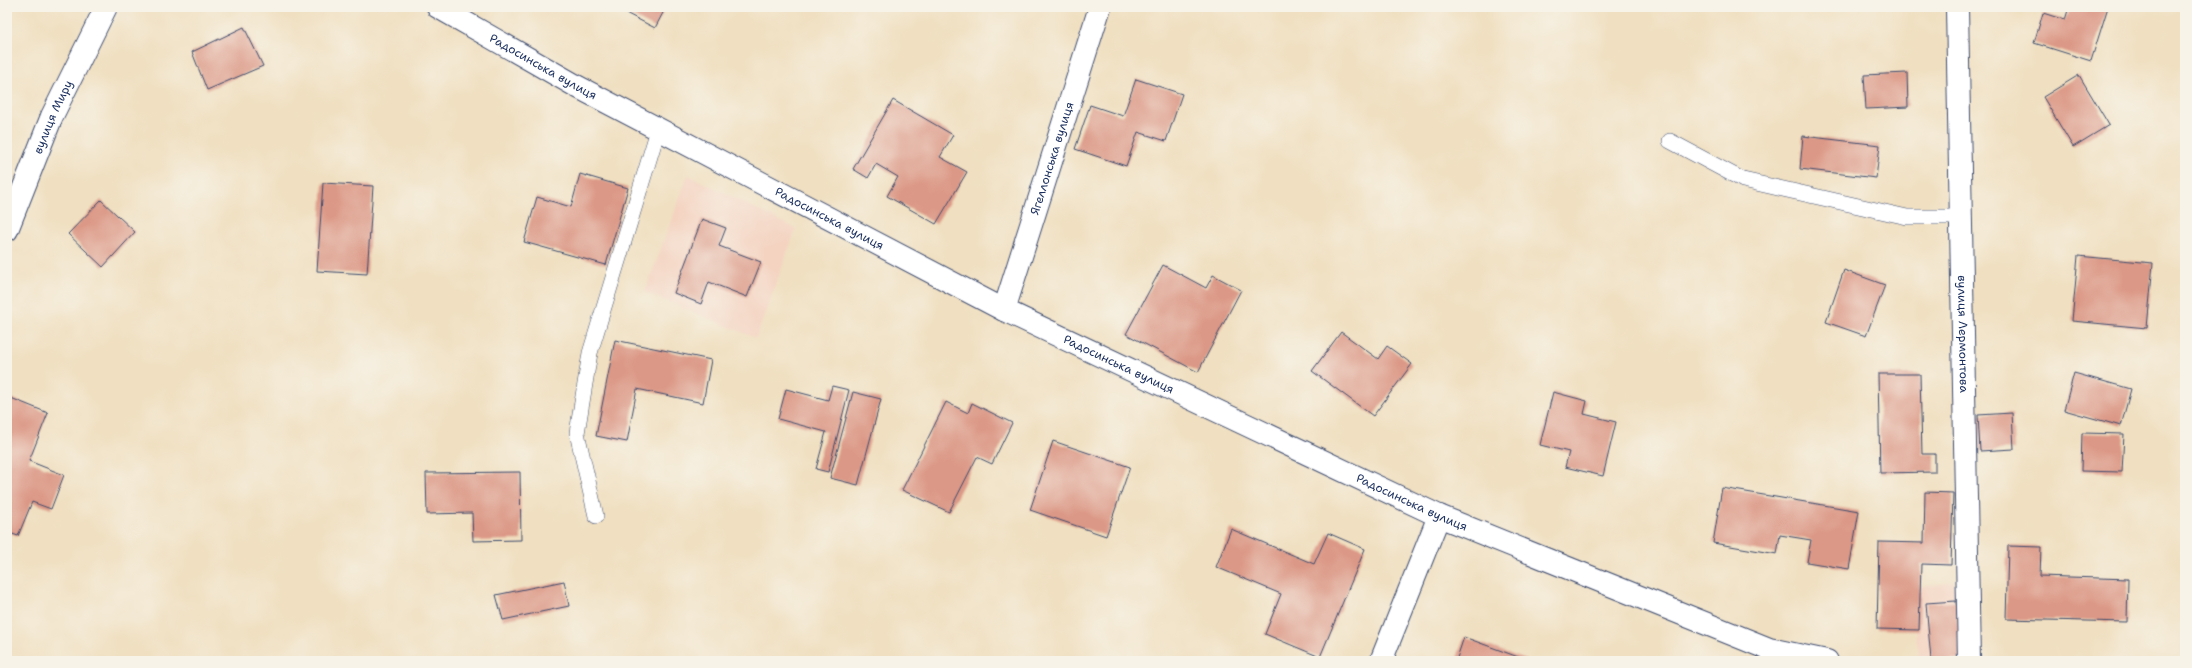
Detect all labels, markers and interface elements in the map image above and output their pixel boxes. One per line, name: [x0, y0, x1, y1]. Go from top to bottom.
street label: Радосинська вулиця: [487, 30, 600, 103]
street label: вулиця Миру: [30, 77, 76, 156]
street label: Ягеллонська вулиця: [1027, 100, 1077, 217]
street label: Радосинська вулиця: [772, 183, 887, 254]
street label: вулиця Лермонтова: [1954, 275, 1972, 393]
street label: Радосинська вулиця: [1061, 331, 1177, 397]
street label: Радосинська вулиця: [1354, 470, 1470, 535]

